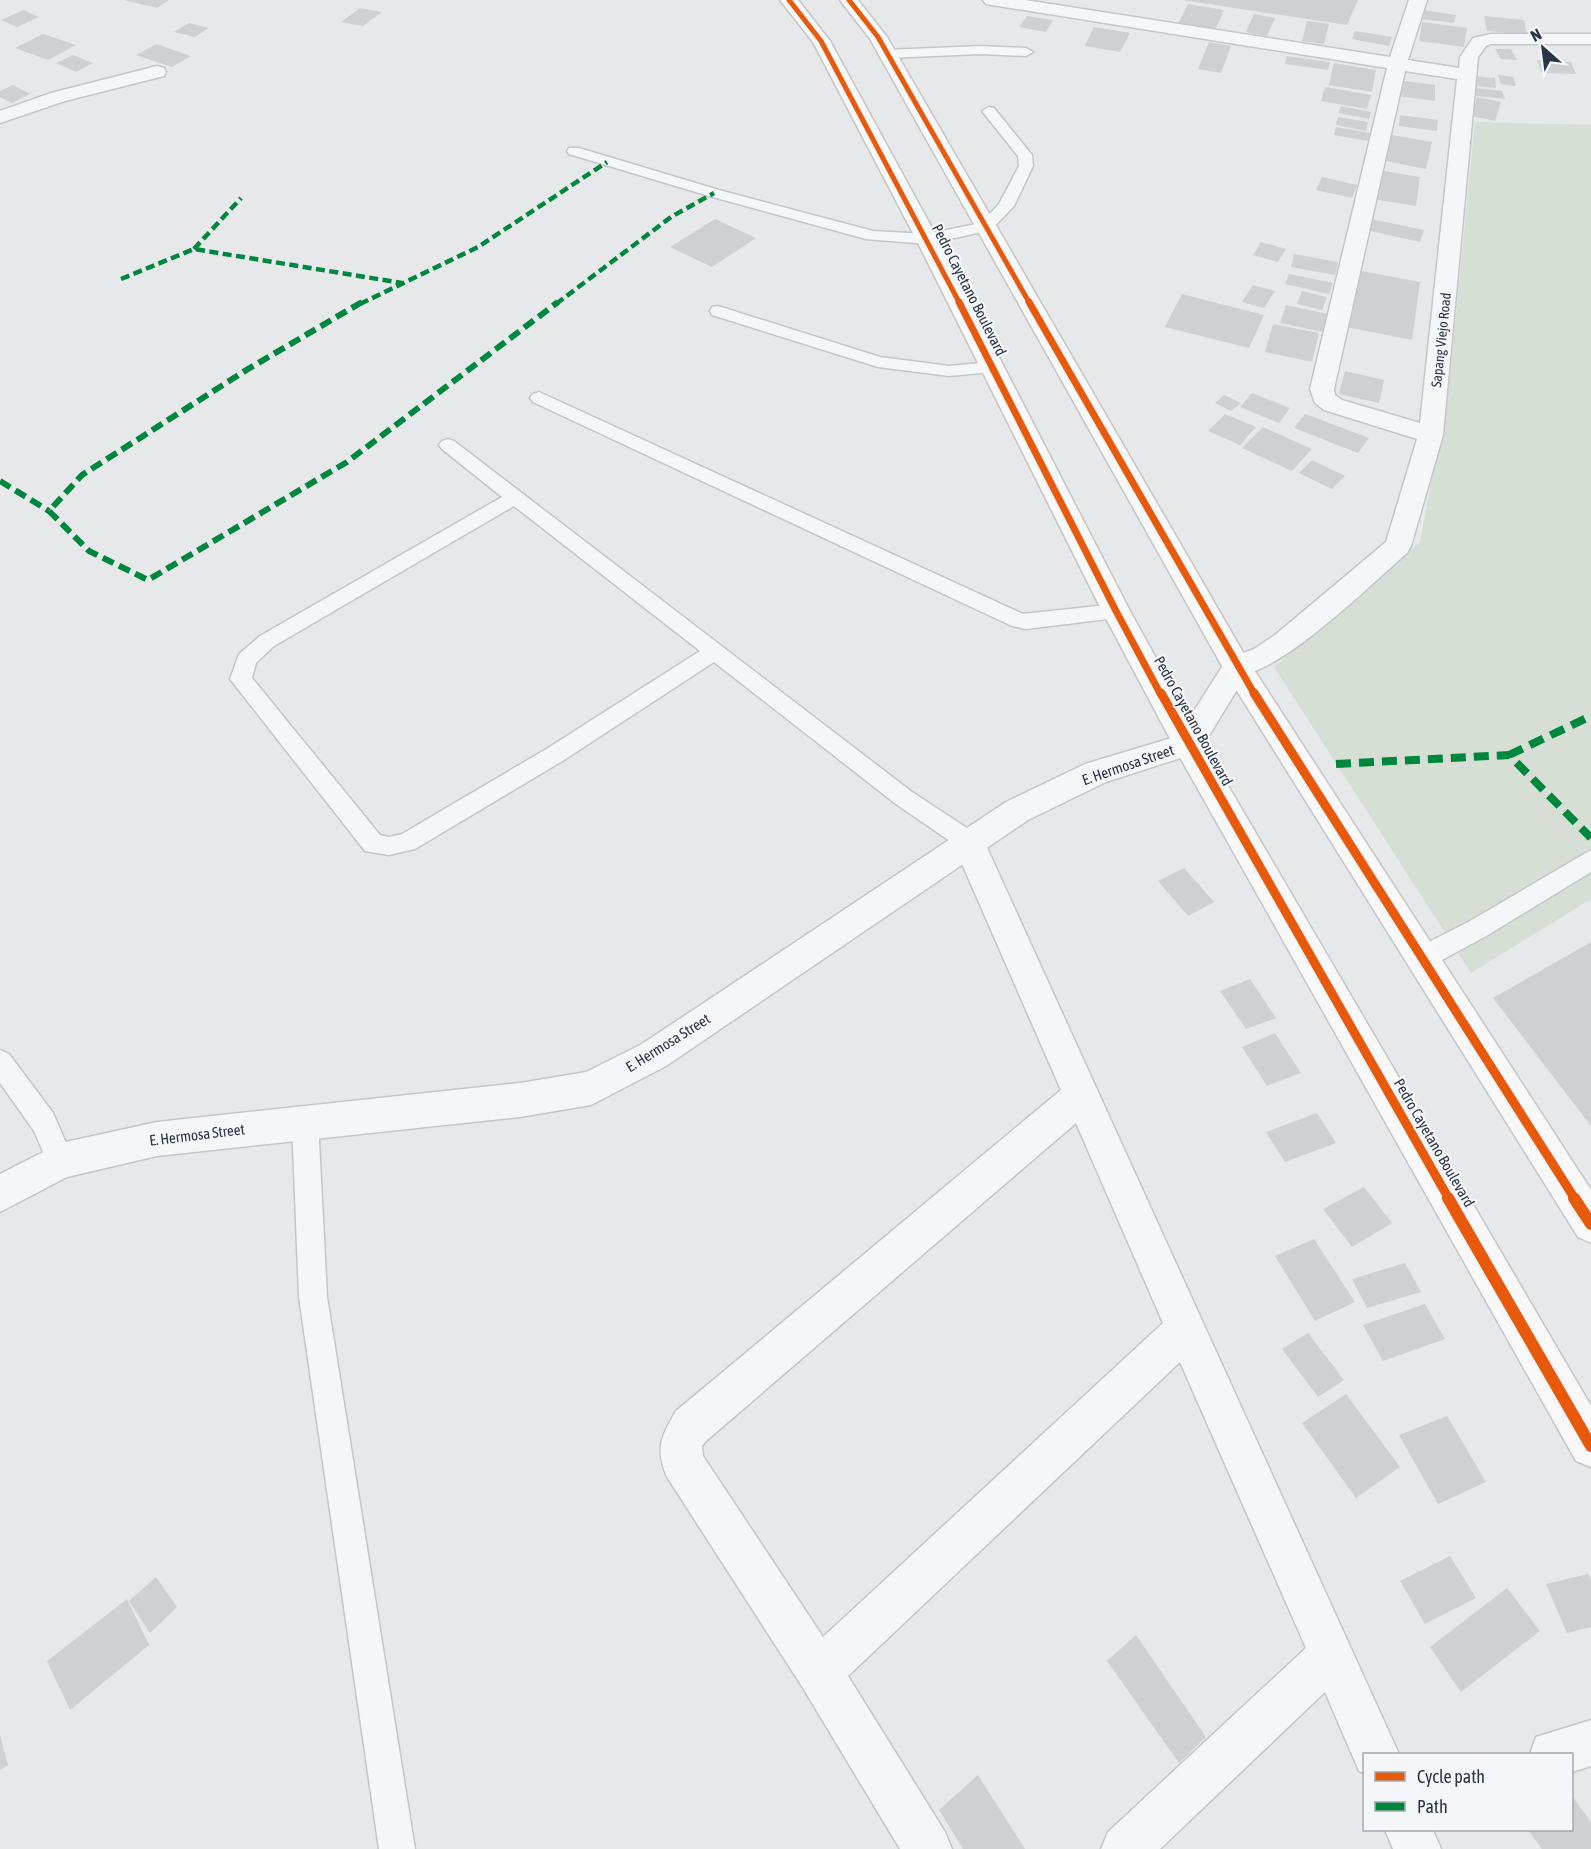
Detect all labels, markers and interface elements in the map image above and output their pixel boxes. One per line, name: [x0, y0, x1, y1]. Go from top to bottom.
north arrow: [1513, 18, 1573, 78]
text: N: [1528, 25, 1544, 45]
street label: Pedro Cayetano Boulevard: [929, 221, 1010, 358]
street label: Sapang Viejo Road: [1428, 292, 1454, 388]
street label: Pedro Cayetano Boulevard: [1151, 653, 1236, 788]
street label: E. Hermosa Street: [1080, 741, 1176, 788]
street label: E. Hermosa Street: [622, 1010, 713, 1075]
street label: Pedro Cayetano Boulevard: [1391, 1076, 1478, 1210]
street label: E. Hermosa Street: [148, 1120, 246, 1149]
legend: [1363, 1753, 1573, 1831]
text: Cycle path: [1417, 1766, 1485, 1787]
text: Path: [1417, 1796, 1448, 1817]

